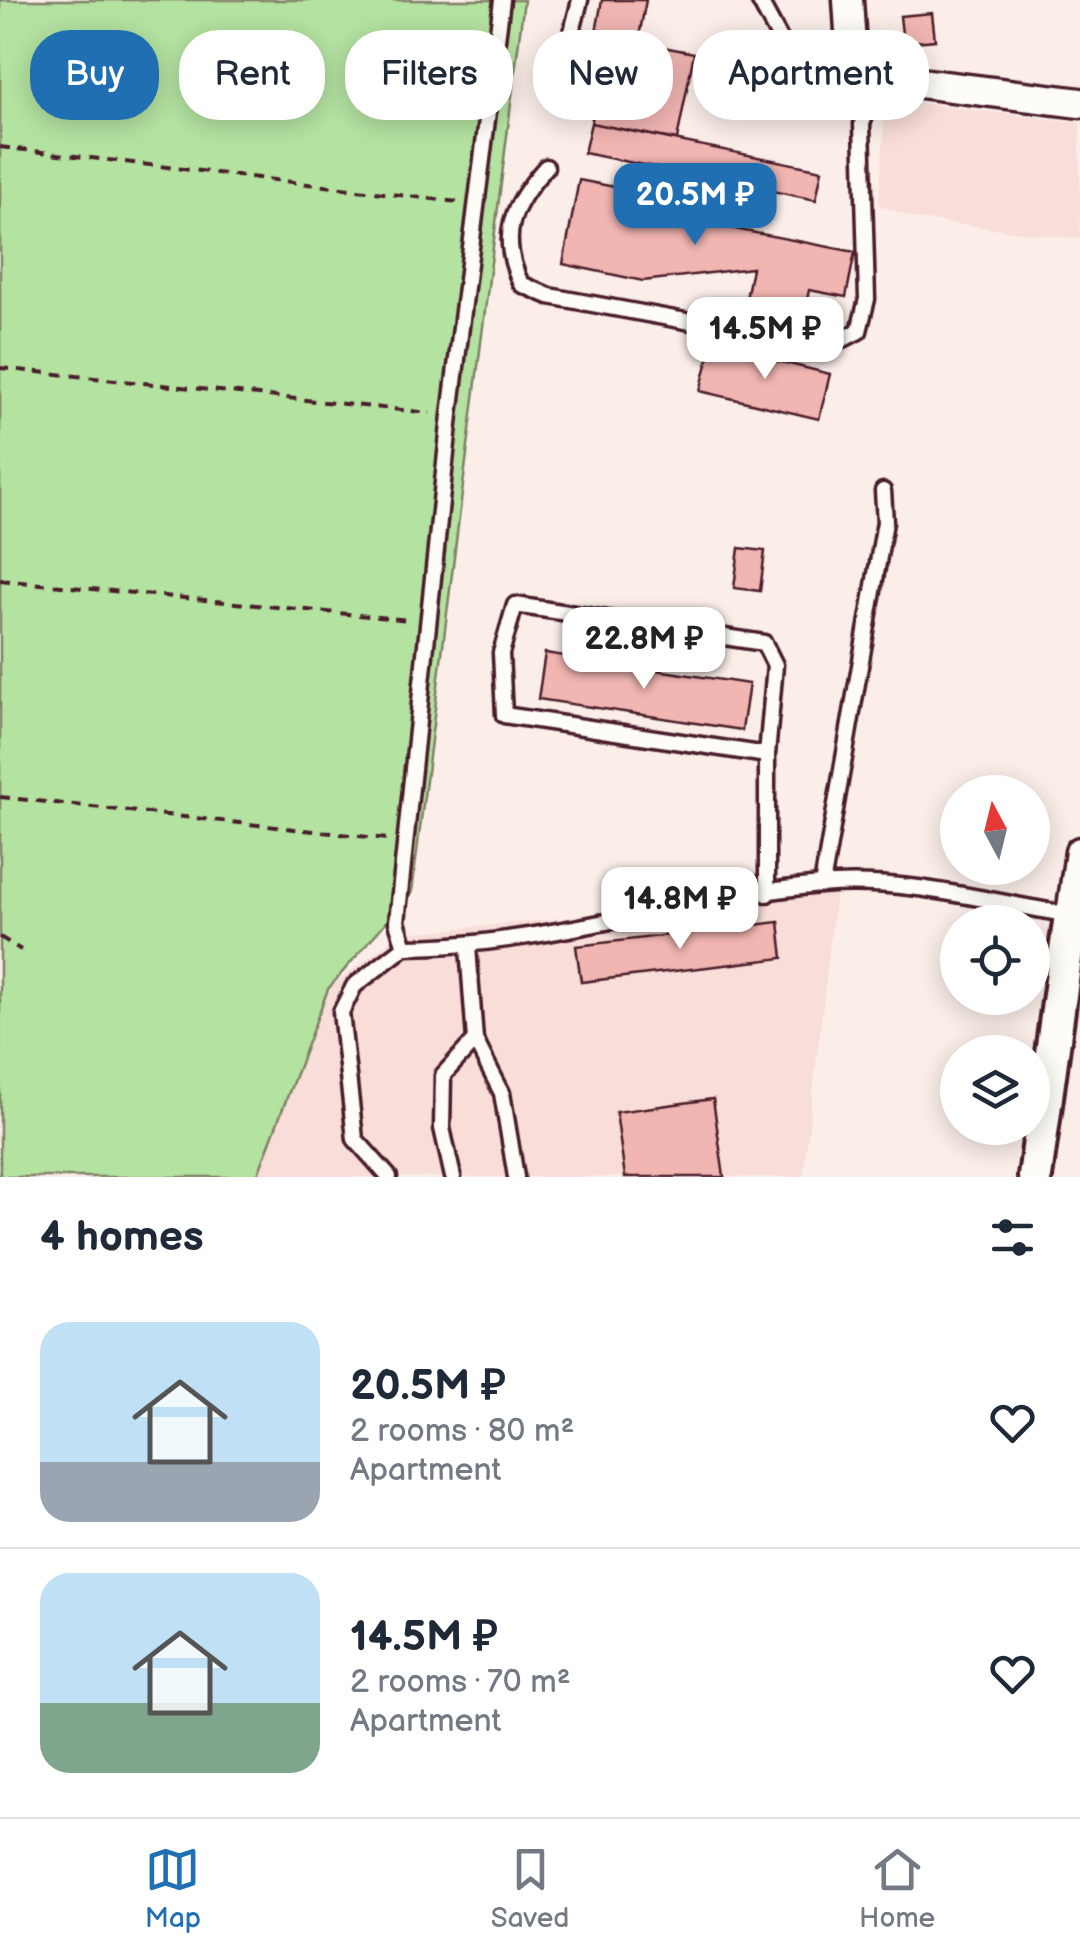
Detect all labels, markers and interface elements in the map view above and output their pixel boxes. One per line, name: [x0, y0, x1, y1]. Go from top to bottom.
chip: Buy: [30, 30, 159, 120]
chip: Rent: [179, 30, 325, 120]
chip: Filters: [345, 30, 513, 120]
chip: New: [533, 30, 673, 120]
chip: Apartment: [693, 30, 929, 120]
pin: 20.5M ₽: [603, 163, 787, 248]
text: 20.5M ₽: [636, 176, 754, 215]
pin: 14.5M ₽: [673, 297, 857, 382]
text: 14.5M ₽: [709, 310, 821, 349]
pin: 22.8M ₽: [552, 607, 736, 692]
text: 22.8M ₽: [584, 620, 704, 659]
north arrow: [940, 775, 1050, 885]
map controls: [940, 775, 1050, 1145]
pin: 14.8M ₽: [588, 867, 772, 952]
text: 14.8M ₽: [623, 880, 737, 919]
button: locate: [940, 905, 1050, 1015]
button: layers: [940, 1035, 1050, 1145]
icon: filters: [985, 1210, 1040, 1265]
text: 4 homes: [40, 1212, 204, 1263]
text: 20.5M ₽: [350, 1361, 506, 1412]
icon: home: [120, 1362, 240, 1482]
icon: heart: [985, 1395, 1040, 1450]
text: 2 rooms · 80 m²: [350, 1412, 574, 1451]
text: Apartment: [350, 1451, 501, 1490]
text: 14.5M ₽: [350, 1612, 498, 1663]
icon: home: [120, 1613, 240, 1733]
icon: heart: [985, 1646, 1040, 1701]
text: 2 rooms · 70 m²: [350, 1663, 571, 1702]
text: Apartment: [350, 1702, 501, 1741]
tab: Map: [145, 1842, 201, 1935]
tab: Saved: [491, 1842, 569, 1935]
tab: Home: [859, 1842, 935, 1935]

